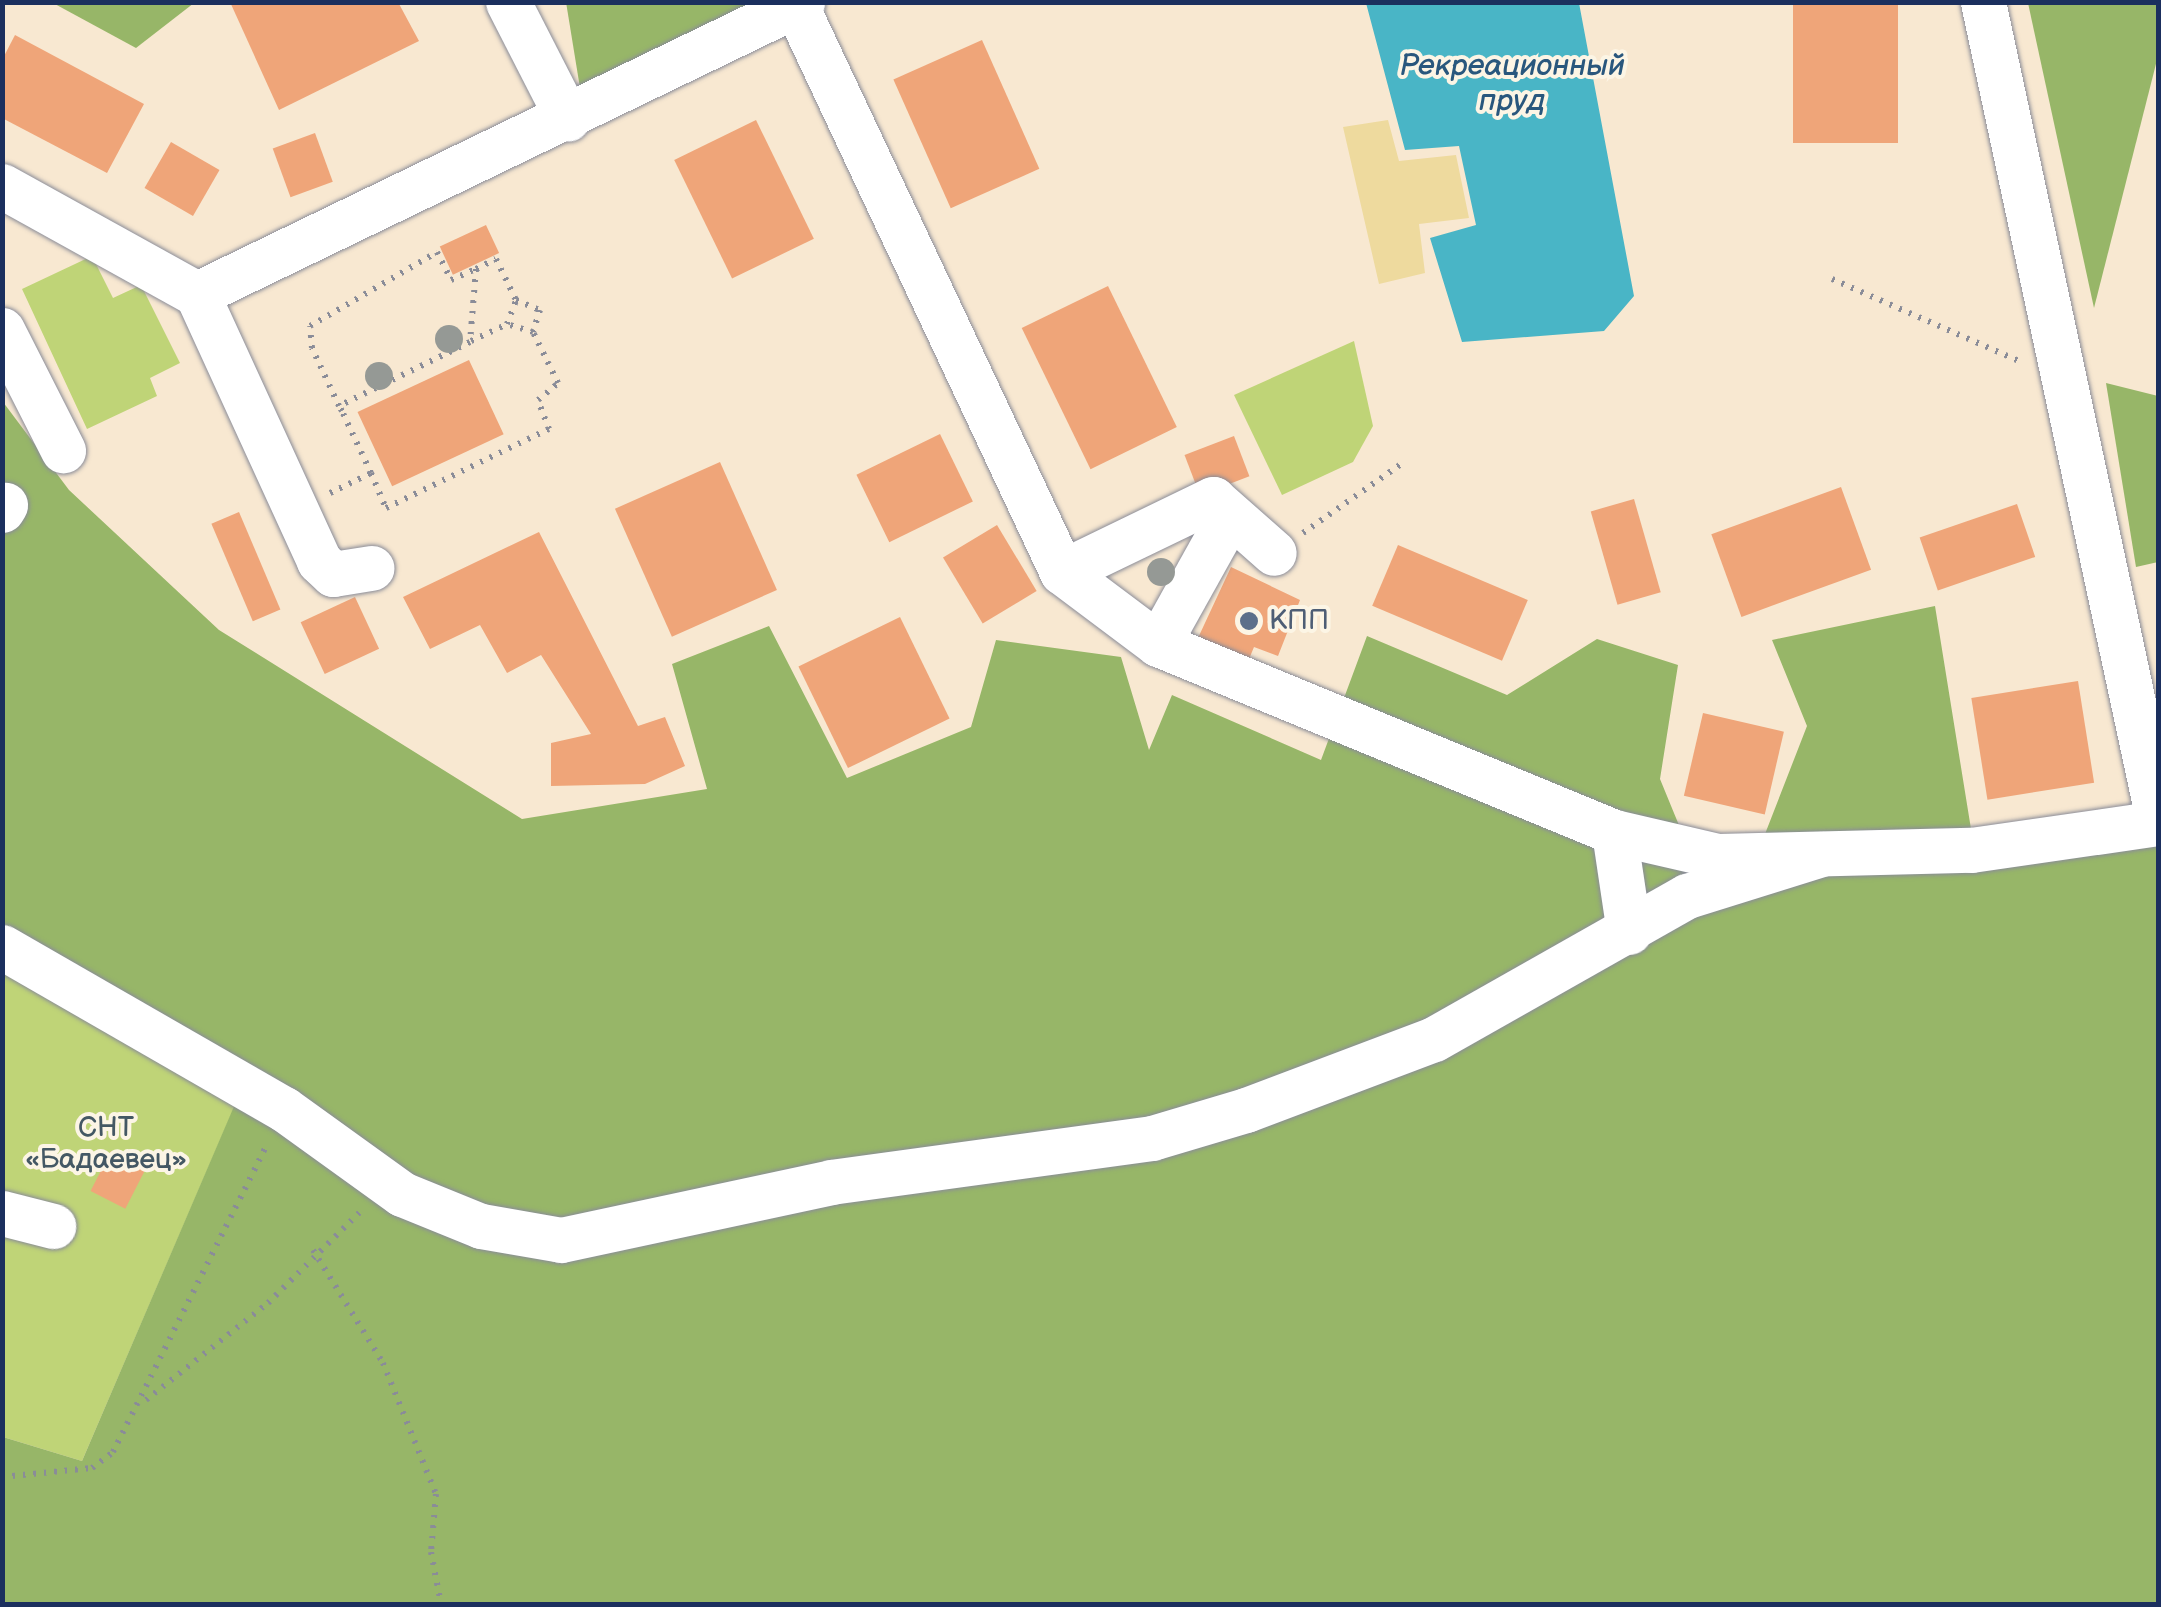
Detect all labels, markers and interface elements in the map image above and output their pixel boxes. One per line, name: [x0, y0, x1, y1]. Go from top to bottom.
water label: Рекреационный пруд: [1399, 48, 1625, 118]
place label: КПП: [1269, 604, 1329, 638]
marker: КПП: [1238, 610, 1260, 632]
park label: СНТ «Бадаевец»: [25, 1111, 187, 1177]

